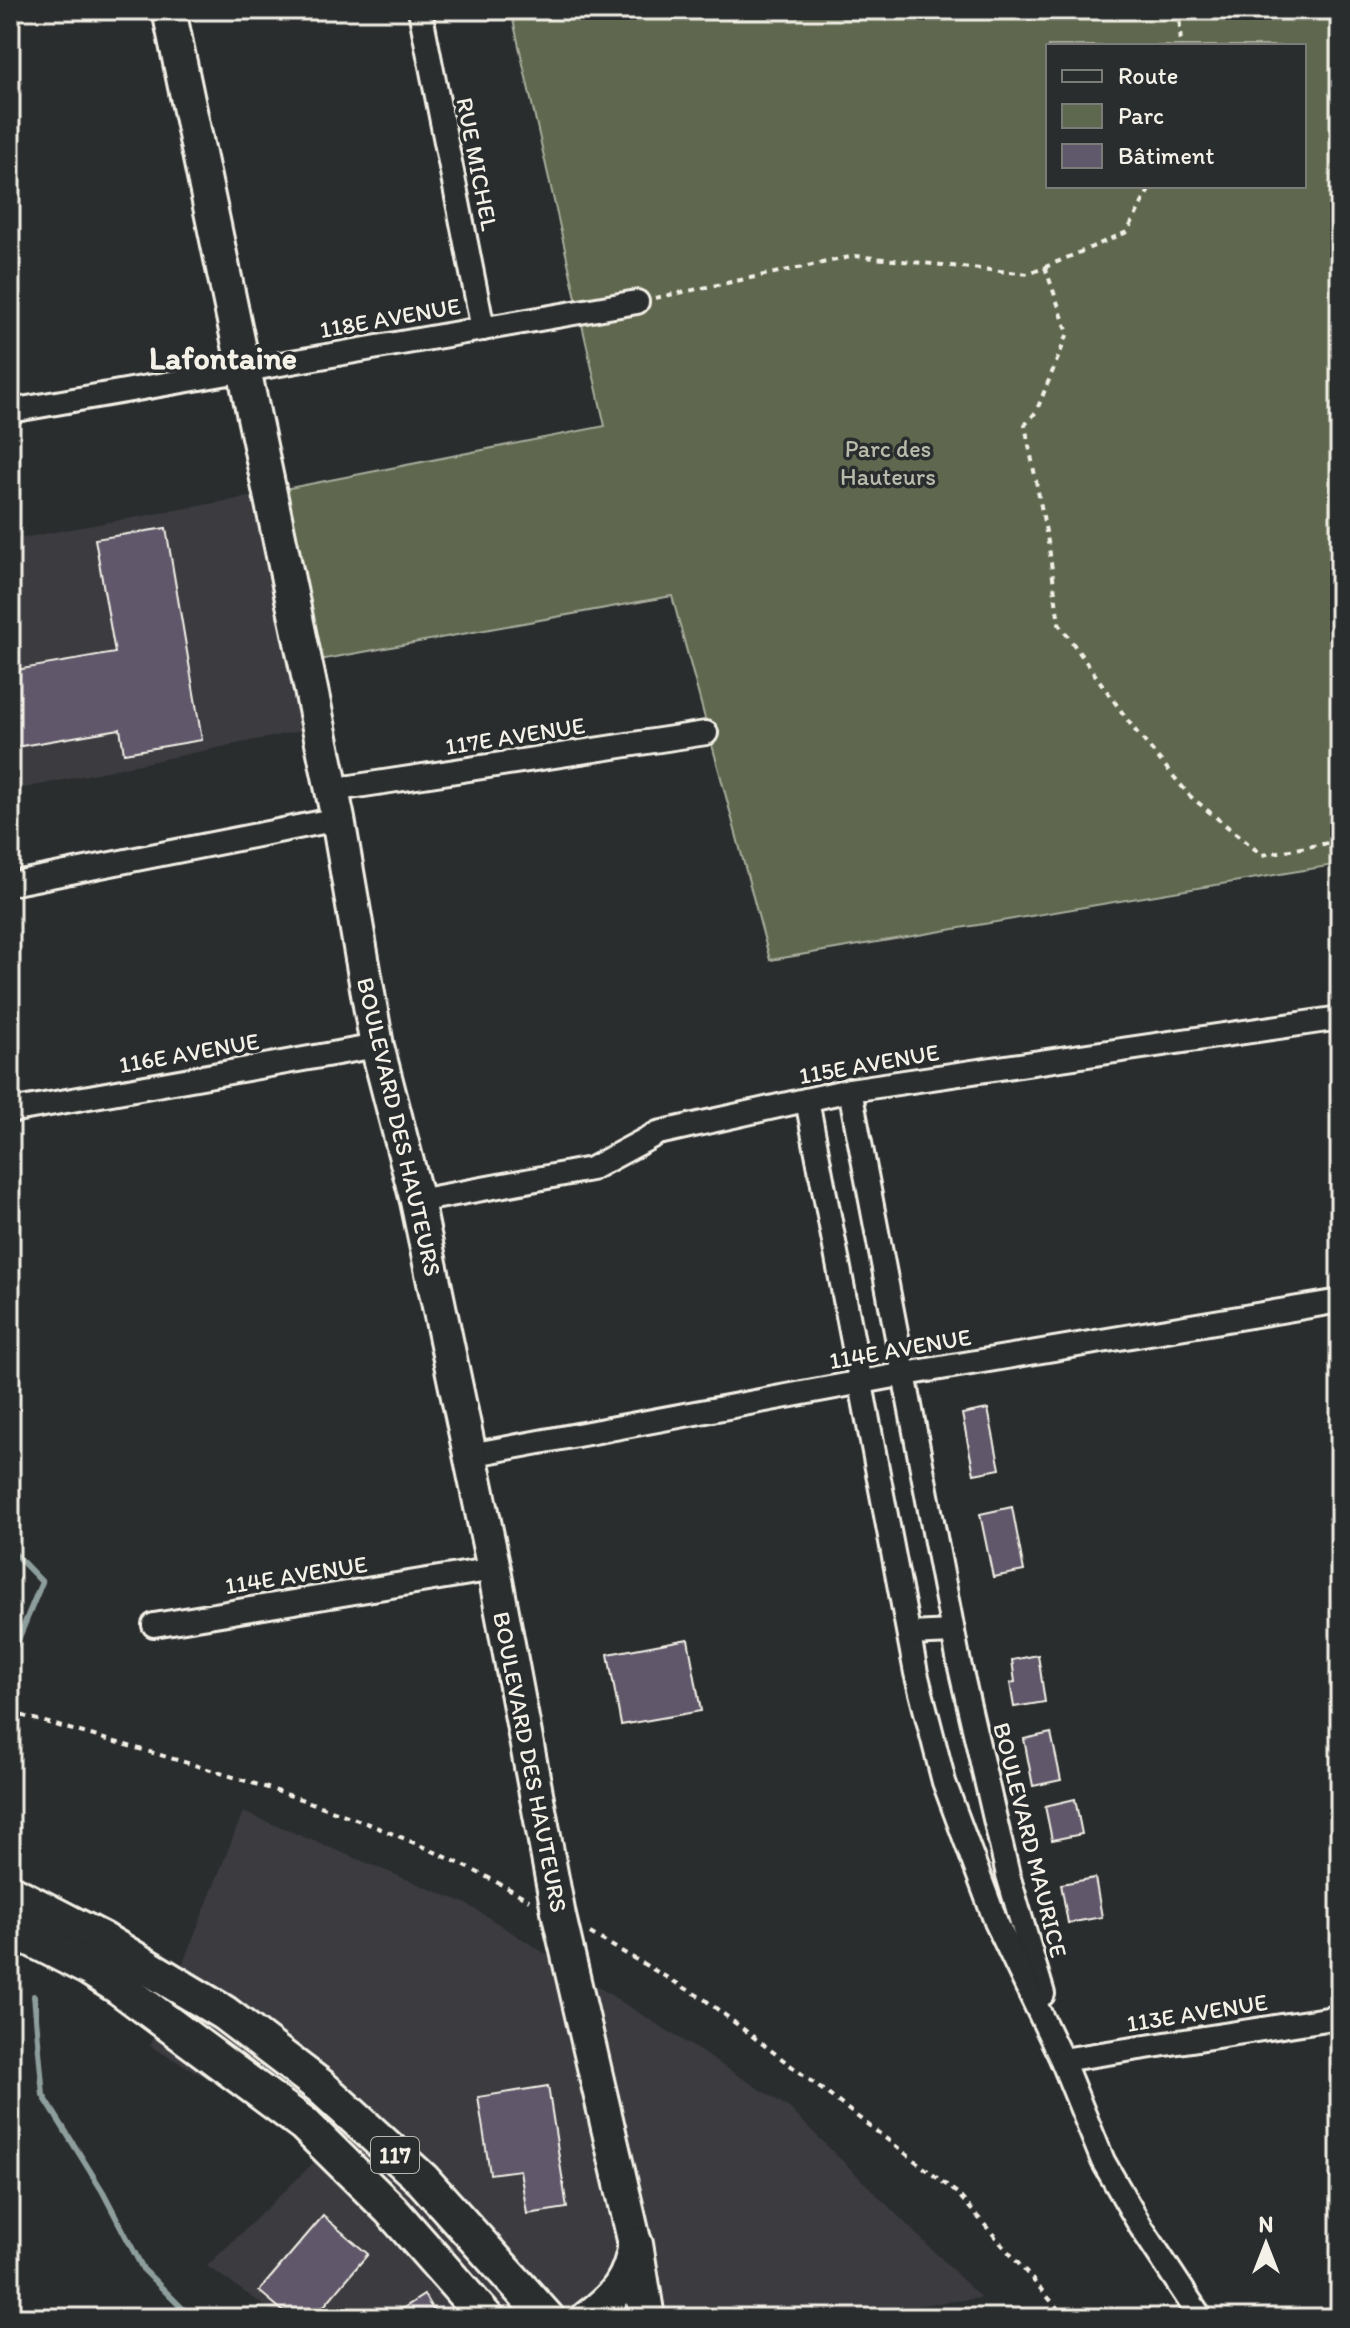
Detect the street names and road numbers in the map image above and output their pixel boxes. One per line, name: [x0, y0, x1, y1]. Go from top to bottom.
street label: RUE MICHEL: [450, 95, 505, 233]
street label: 118E AVENUE: [317, 291, 463, 344]
street label: 117E AVENUE: [443, 710, 587, 761]
street label: BOULEVARD DES HAUTEURS: [351, 975, 448, 1279]
street label: 116E AVENUE: [116, 1026, 261, 1079]
street label: 115E AVENUE: [797, 1037, 941, 1090]
street label: 114E AVENUE: [827, 1322, 973, 1375]
street label: 114E AVENUE: [223, 1549, 369, 1600]
street label: BOULEVARD DES HAUTEURS: [487, 1609, 574, 1915]
street label: BOULEVARD MAURICE: [987, 1719, 1074, 1960]
street label: 113E AVENUE: [1124, 1987, 1269, 2038]
road number: 117: [371, 2137, 419, 2173]

